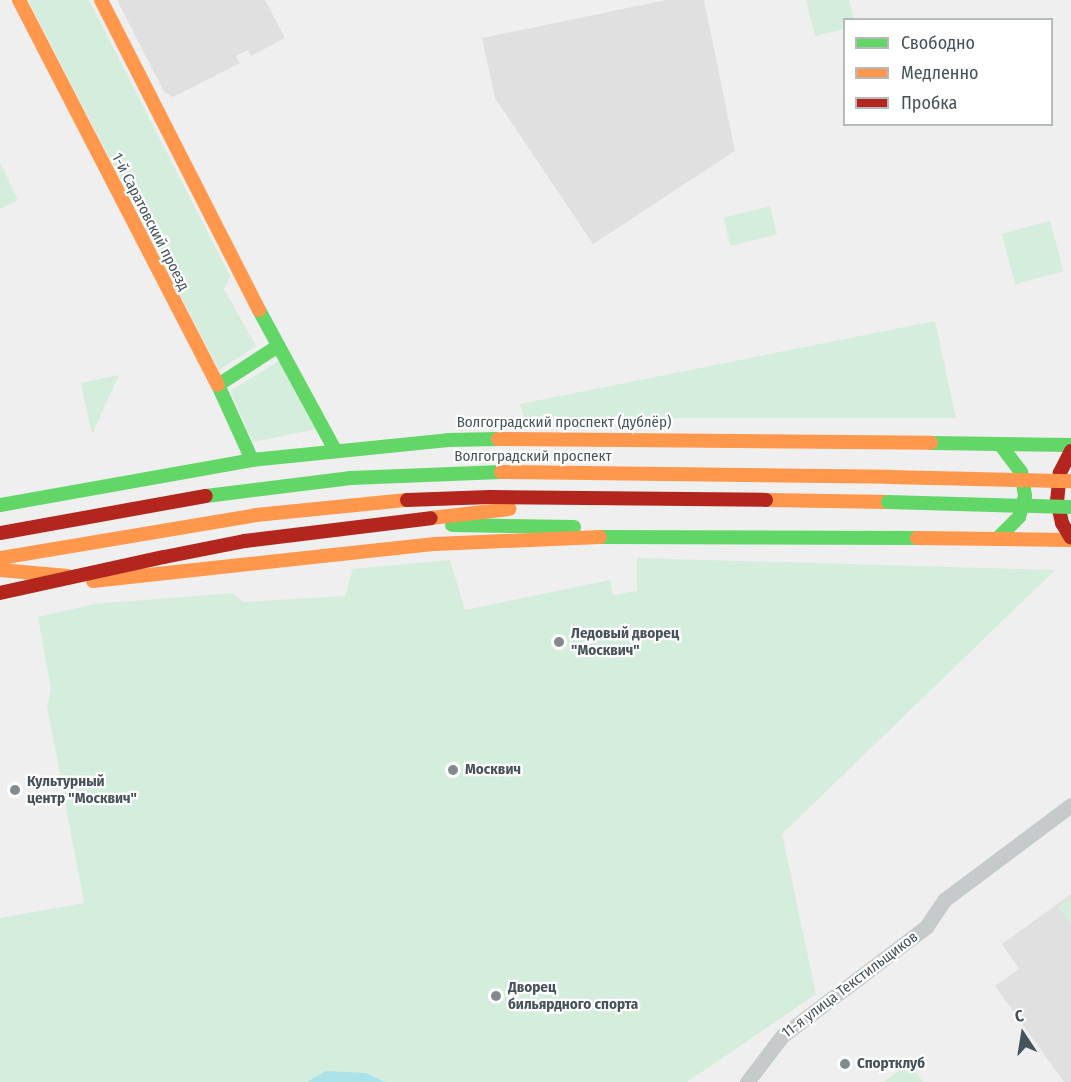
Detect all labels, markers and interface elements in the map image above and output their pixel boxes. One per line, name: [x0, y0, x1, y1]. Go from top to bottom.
legend: [843, 18, 1053, 126]
text: Свободно: [901, 32, 975, 54]
text: Медленно: [901, 62, 979, 84]
text: Пробка: [901, 92, 957, 114]
street label: 1-й Саратовский проезд: [108, 150, 192, 294]
street label: Волгоградский проспект (дублёр): [457, 414, 671, 432]
street label: Волгоградский проспект: [454, 448, 612, 466]
place label: Ледовый дворец "Москвич": [571, 624, 679, 659]
marker: Ледовый дворец "Москвич": [552, 635, 566, 649]
place label: Москвич: [465, 761, 521, 779]
marker: Москвич: [446, 763, 460, 777]
place label: Культурный центр "Москвич": [27, 772, 137, 807]
marker: Культурный центр "Москвич": [8, 783, 22, 797]
street label: 11-я улица Текстильщиков: [778, 928, 922, 1042]
place label: Дворец бильярдного спорта: [508, 978, 638, 1013]
marker: Дворец бильярдного спорта: [489, 989, 503, 1003]
north arrow: [993, 1004, 1053, 1064]
text: С: [1013, 1006, 1025, 1026]
place label: Спортклуб: [857, 1055, 925, 1073]
marker: Спортклуб: [838, 1057, 852, 1071]

